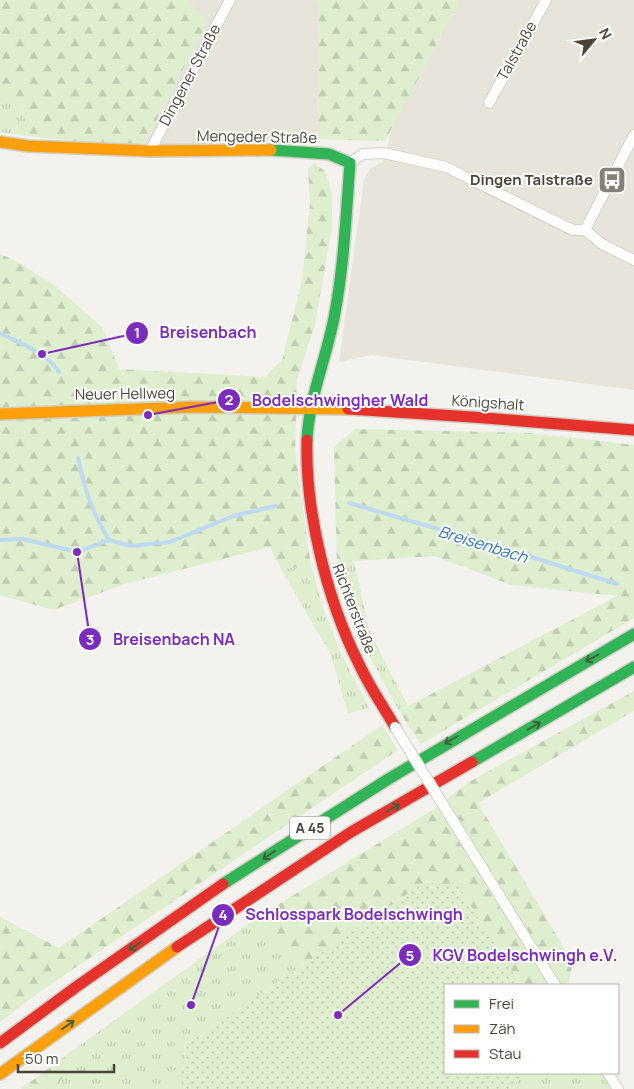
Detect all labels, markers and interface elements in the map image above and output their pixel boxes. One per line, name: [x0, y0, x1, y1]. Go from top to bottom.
north arrow: [569, 15, 619, 65]
street label: Talstraße: [492, 17, 542, 84]
street label: Dingener Straße: [154, 20, 225, 129]
text: N: [595, 24, 617, 42]
street label: Mengeder Straße: [197, 125, 318, 148]
bus stop icon: Dingen Talstraße: [597, 165, 627, 195]
place label: Dingen Talstraße: [470, 169, 593, 190]
callout: Breisenbach: [124, 317, 266, 348]
text: Breisenbach: [160, 321, 256, 343]
text: 1: [134, 322, 140, 343]
street label: Neuer Hellweg: [75, 382, 175, 405]
callout: Bodelschwingher Wald: [216, 385, 438, 416]
text: 2: [225, 389, 234, 410]
text: Bodelschwingher Wald: [252, 389, 428, 411]
street label: Königshalt: [451, 389, 525, 416]
water label: Breisenbach: [436, 520, 531, 568]
street label: Richterstraße: [328, 561, 381, 657]
callout: Breisenbach NA: [78, 624, 245, 655]
text: Breisenbach NA: [113, 628, 235, 650]
text: 3: [86, 629, 94, 650]
one-way arrow: [585, 654, 599, 664]
one-way arrow: [526, 720, 540, 730]
one-way arrow: [445, 736, 459, 746]
one-way arrow: [386, 802, 400, 812]
road number: A 45: [290, 816, 330, 840]
one-way arrow: [262, 849, 276, 860]
callout: Schlosspark Bodelschwingh: [210, 899, 473, 930]
text: Schlosspark Bodelschwingh: [245, 903, 463, 925]
text: 4: [218, 904, 228, 925]
callout: KGV Bodelschwingh e.V.: [398, 940, 628, 971]
one-way arrow: [128, 941, 142, 951]
text: KGV Bodelschwingh e.V.: [433, 944, 617, 966]
text: 5: [406, 945, 415, 966]
legend: [444, 984, 619, 1074]
text: Frei: [489, 993, 514, 1014]
text: Zäh: [489, 1018, 516, 1039]
one-way arrow: [61, 1019, 74, 1030]
scale bar: [18, 1042, 114, 1074]
text: Stau: [489, 1043, 522, 1064]
text: 50 m: [25, 1048, 59, 1069]

